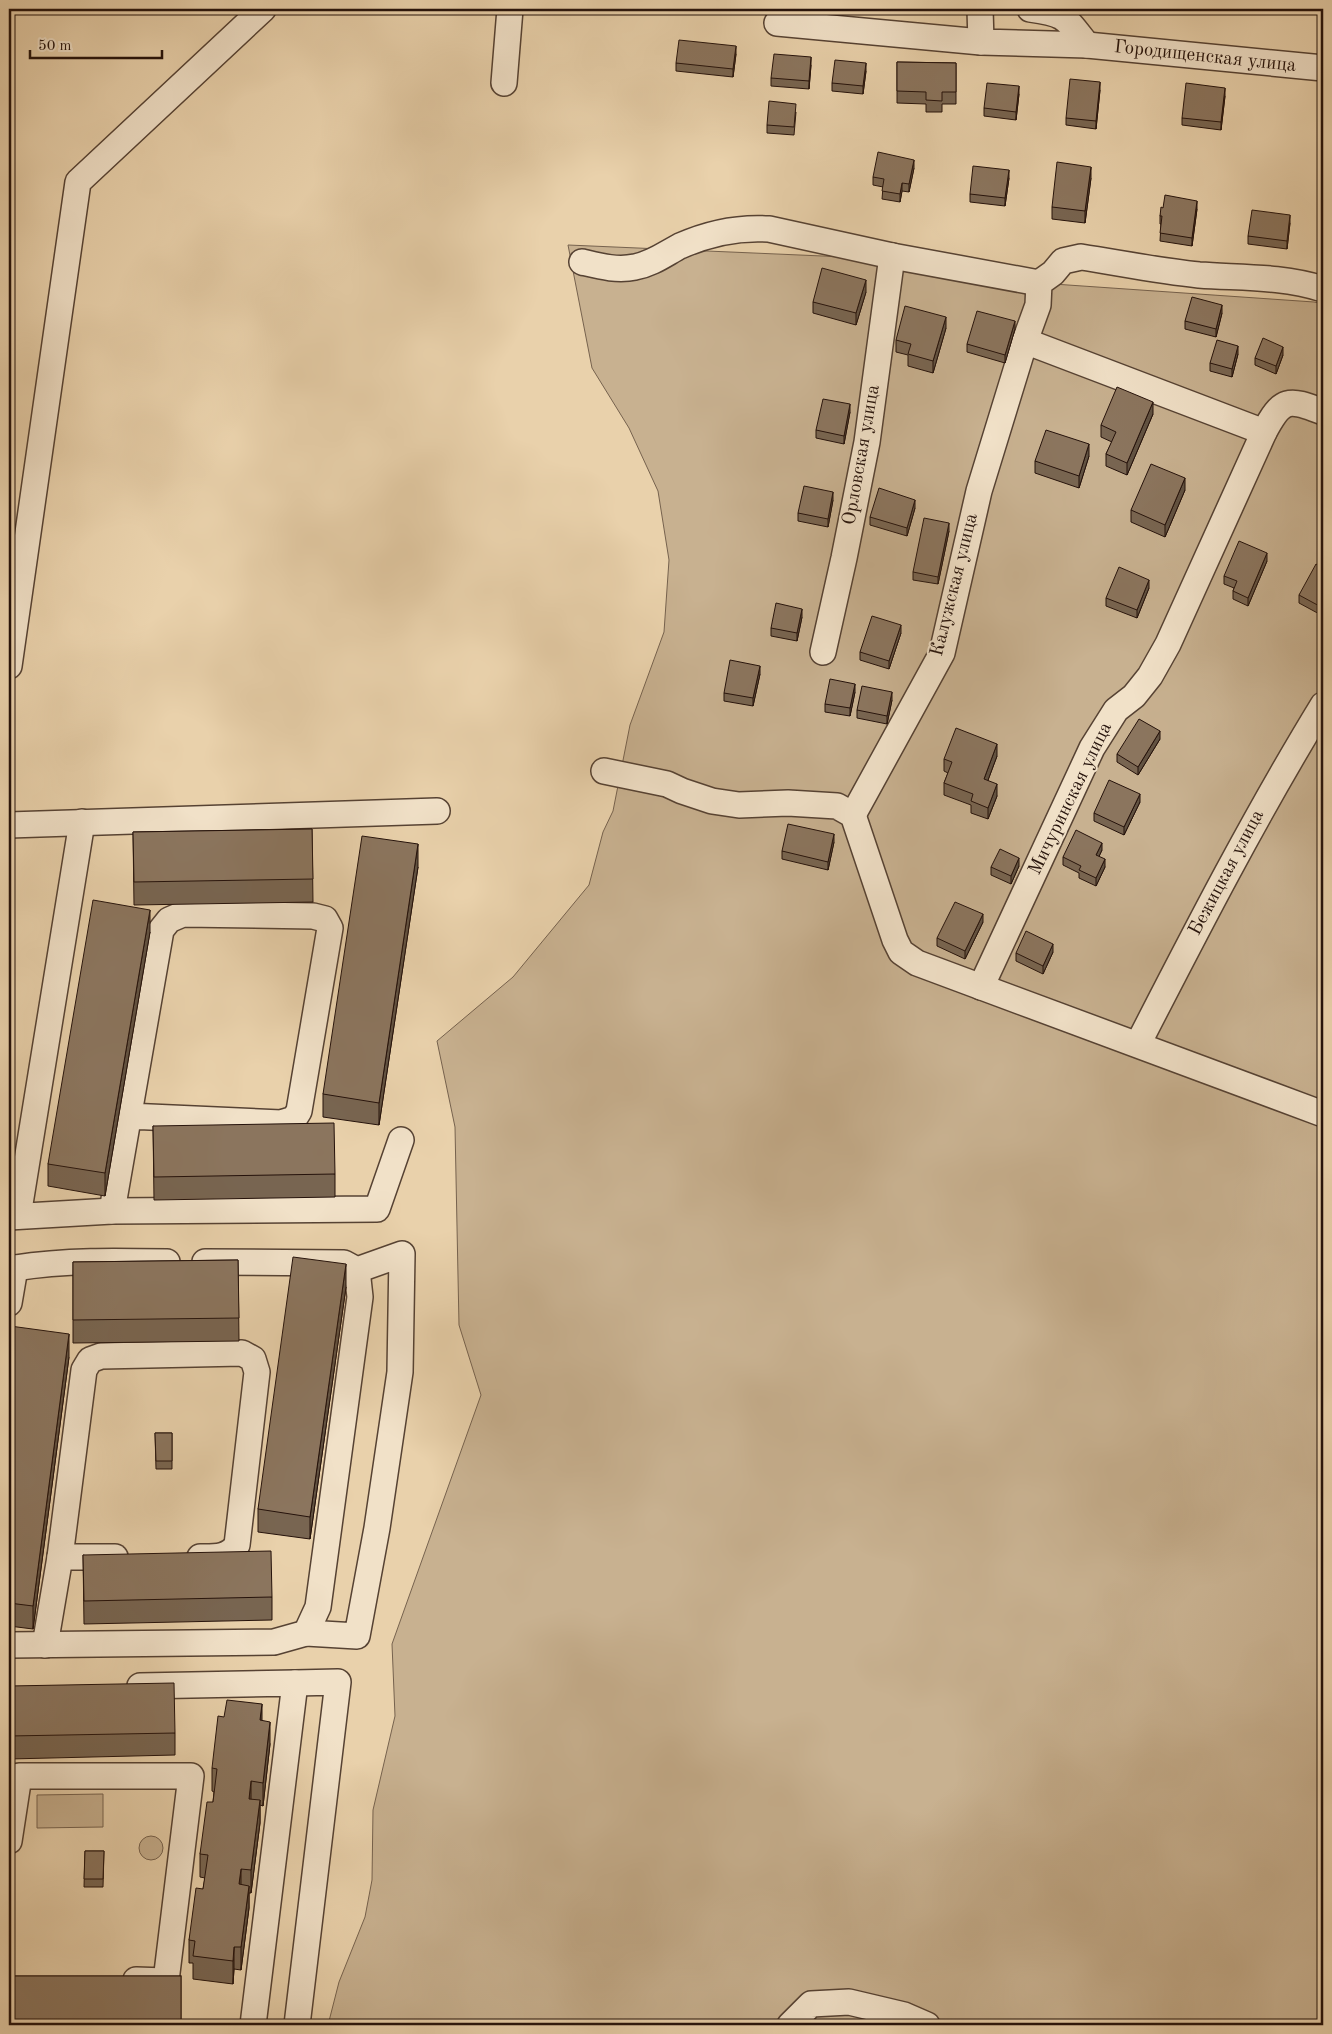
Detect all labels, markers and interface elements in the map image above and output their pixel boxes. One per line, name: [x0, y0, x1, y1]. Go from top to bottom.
scale bar: [30, 28, 162, 60]
street label: Городищенская улица: [1113, 38, 1298, 76]
text: 50 m: [38, 39, 72, 54]
street label: Орловская улица: [840, 383, 884, 527]
street label: Калужская улица: [928, 511, 982, 659]
street label: Мичуринская улица: [1026, 719, 1116, 878]
street label: Бежицкая улица: [1186, 807, 1268, 939]

